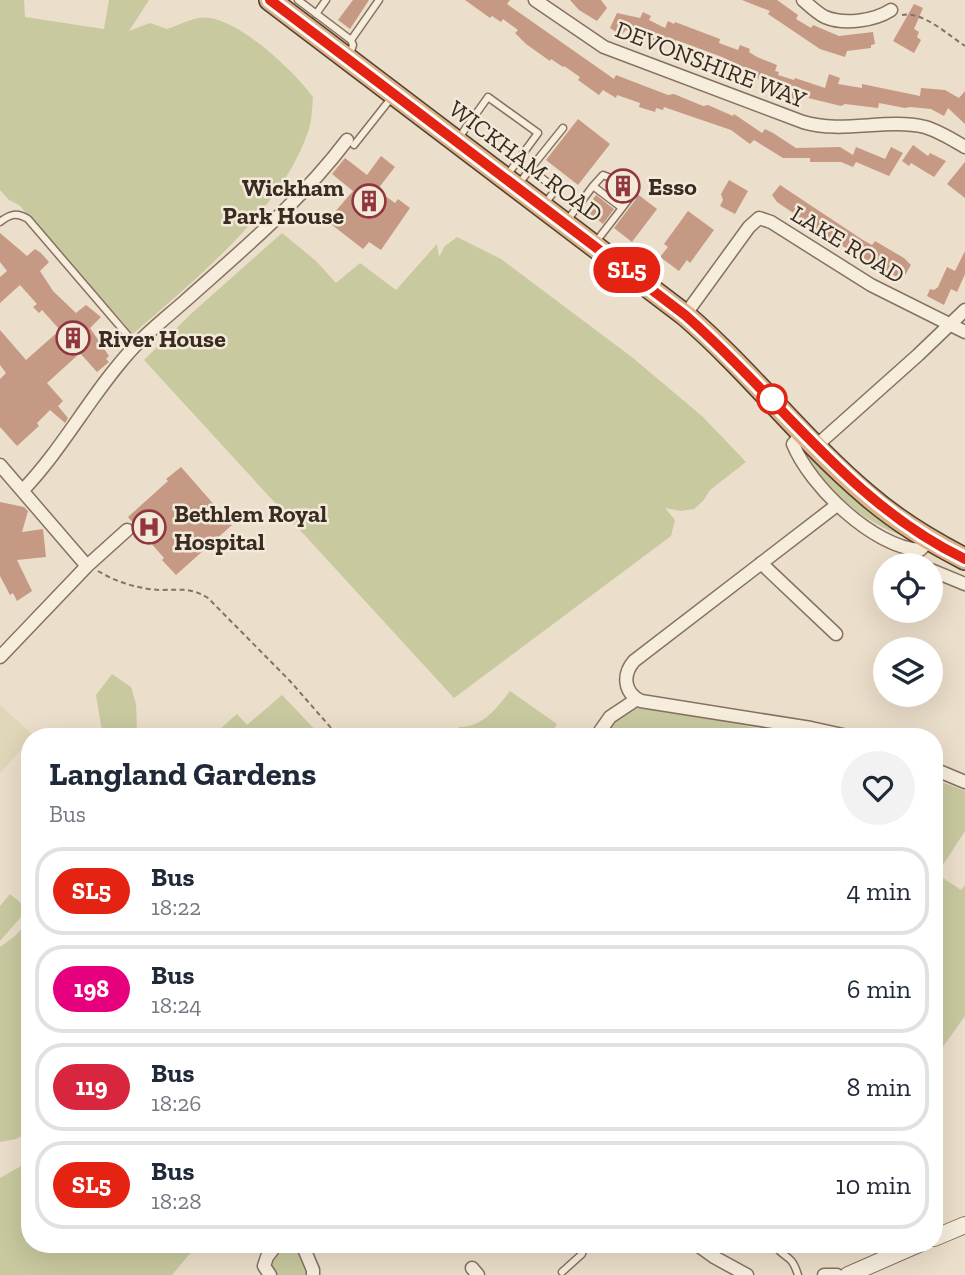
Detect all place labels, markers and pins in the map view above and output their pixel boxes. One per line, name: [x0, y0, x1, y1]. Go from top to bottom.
building icon: Esso: [604, 167, 642, 205]
place label: Esso: [648, 172, 697, 201]
place label: Wickham Park House: [222, 173, 344, 230]
building icon: Wickham Park House: [350, 182, 388, 220]
building icon: River House: [54, 319, 92, 357]
place label: River House: [98, 324, 226, 353]
unlabelled marker: [757, 384, 787, 414]
place label: Bethlem Royal Hospital: [174, 499, 327, 556]
hospital icon: Bethlem Royal Hospital: [130, 508, 168, 546]

